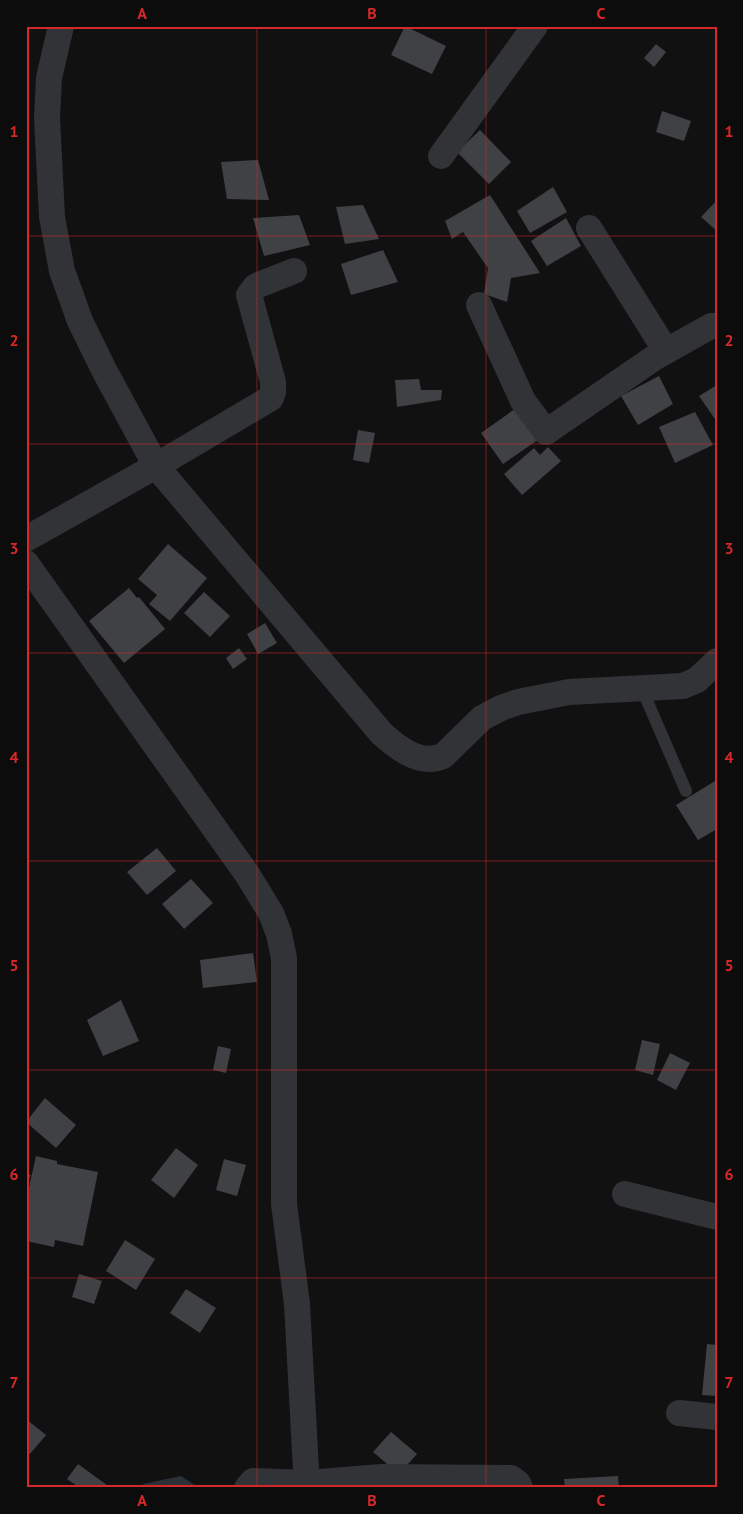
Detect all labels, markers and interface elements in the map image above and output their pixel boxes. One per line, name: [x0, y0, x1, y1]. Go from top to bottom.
text: A: [137, 3, 147, 23]
text: B: [367, 3, 377, 23]
text: C: [597, 3, 606, 23]
text: 1: [9, 121, 19, 141]
text: 1: [724, 121, 734, 141]
text: 2: [9, 330, 19, 350]
text: 2: [724, 330, 734, 350]
text: 3: [9, 538, 19, 558]
text: 3: [724, 538, 734, 558]
text: 4: [9, 747, 19, 767]
text: 4: [724, 747, 734, 767]
text: 5: [9, 955, 19, 975]
text: 5: [724, 955, 734, 975]
text: 6: [9, 1164, 19, 1184]
text: 6: [724, 1164, 734, 1184]
text: 7: [9, 1372, 19, 1392]
text: 7: [724, 1372, 734, 1392]
text: A: [137, 1490, 147, 1510]
text: B: [367, 1490, 377, 1510]
text: C: [597, 1490, 606, 1510]

